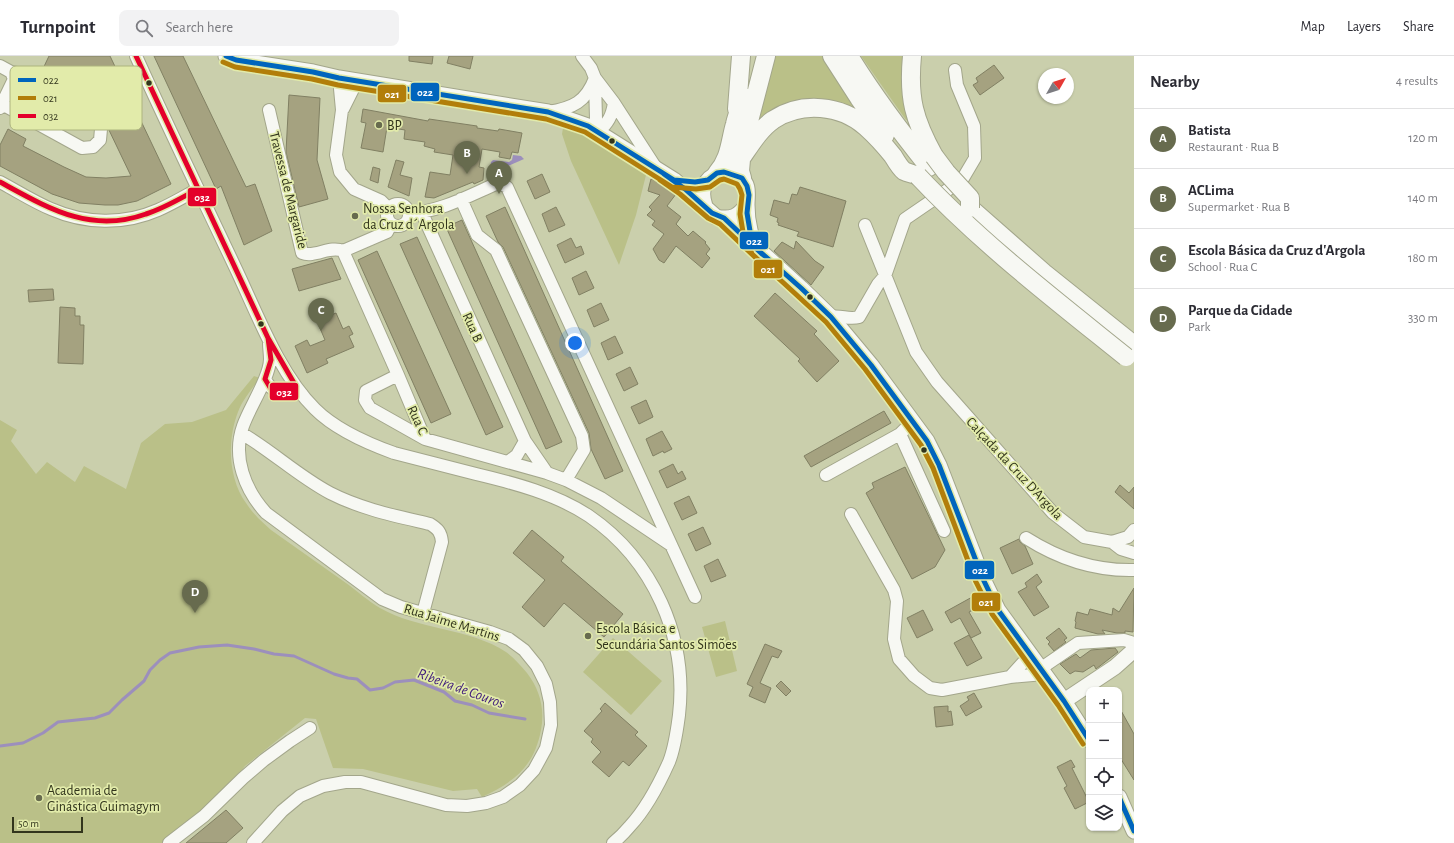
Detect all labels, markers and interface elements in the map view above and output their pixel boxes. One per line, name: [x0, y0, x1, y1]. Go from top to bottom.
search box: [119, 10, 399, 46]
icon: search: [133, 17, 155, 39]
text: Turnpoint: [20, 18, 95, 37]
text: Search here: [165, 20, 233, 35]
text: Map: [1300, 20, 1325, 34]
text: Layers: [1347, 20, 1381, 34]
text: Share: [1403, 20, 1434, 34]
legend: [10, 66, 142, 130]
north arrow: [1038, 68, 1074, 104]
text: Nearby: [1150, 73, 1200, 90]
text: 022: [43, 75, 59, 86]
text: 4 results: [1396, 75, 1438, 88]
unlabelled marker: [144, 78, 154, 88]
line badge: 022: [410, 82, 440, 102]
line badge: 021: [377, 84, 407, 103]
text: 022: [417, 87, 433, 98]
text: 021: [385, 89, 399, 100]
text: 021: [43, 93, 58, 104]
text: 032: [43, 111, 58, 122]
place label: BP: [387, 119, 402, 133]
marker: BP: [374, 120, 384, 130]
text: Batista: [1188, 123, 1231, 138]
street label: Travessa de Margaride: [267, 130, 309, 250]
text: A: [1159, 132, 1167, 145]
text: 120 m: [1408, 132, 1438, 145]
unlabelled marker: [607, 136, 617, 146]
pin: B: [454, 141, 480, 174]
text: Restaurant · Rua B: [1188, 141, 1279, 154]
pin: A: [486, 161, 512, 194]
text: ACLima: [1188, 183, 1234, 198]
line badge: 032: [187, 187, 217, 207]
text: 032: [194, 192, 210, 203]
text: B: [1159, 192, 1167, 205]
text: 140 m: [1408, 192, 1438, 205]
text: Supermarket · Rua B: [1188, 201, 1290, 214]
place label: Nossa Senhora da Cruz d´Argola: [363, 202, 455, 232]
marker: Nossa Senhora da Cruz d´Argola: [350, 211, 360, 221]
line badge: 022: [739, 231, 769, 250]
text: 022: [746, 236, 762, 247]
text: Escola Básica da Cruz d'Argola: [1188, 243, 1366, 258]
text: C: [1160, 252, 1166, 265]
text: 180 m: [1408, 252, 1438, 265]
line badge: 021: [753, 259, 783, 279]
text: School · Rua C: [1188, 261, 1257, 274]
text: 021: [761, 264, 775, 275]
unlabelled marker: [805, 292, 815, 302]
pin: C: [308, 298, 334, 331]
text: Parque da Cidade: [1188, 303, 1292, 318]
street label: Rua B: [459, 310, 485, 344]
text: D: [1159, 312, 1167, 325]
text: 330 m: [1408, 312, 1438, 325]
unlabelled marker: [256, 319, 266, 329]
text: Park: [1188, 321, 1210, 334]
your location: [565, 333, 585, 353]
line badge: 032: [269, 382, 299, 401]
text: 032: [276, 387, 292, 398]
street label: Rua C: [404, 404, 430, 437]
street label: Calçada da Cruz D'Argola: [963, 415, 1065, 523]
unlabelled marker: [919, 445, 929, 455]
line badge: 022: [964, 560, 995, 580]
text: 022: [972, 565, 988, 576]
pin: D: [182, 580, 208, 613]
line badge: 021: [971, 592, 1001, 612]
text: 021: [979, 597, 993, 608]
street label: Rua Jaime Martins: [402, 602, 501, 644]
place label: Escola Básica e Secundária Santos Simões: [596, 622, 737, 652]
marker: Escola Básica e Secundária Santos Simões: [583, 631, 593, 641]
water label: Ribeira de Couros: [415, 666, 506, 711]
map controls: [1086, 687, 1122, 831]
button: +: [1086, 687, 1122, 723]
button: −: [1086, 723, 1122, 759]
button: locate: [1086, 759, 1122, 795]
place label: Academia de Ginástica Guimagym: [47, 784, 160, 814]
marker: Academia de Ginástica Guimagym: [34, 793, 44, 803]
button: layers: [1086, 795, 1122, 831]
scale bar: [12, 815, 83, 834]
text: 50 m: [18, 818, 39, 829]

